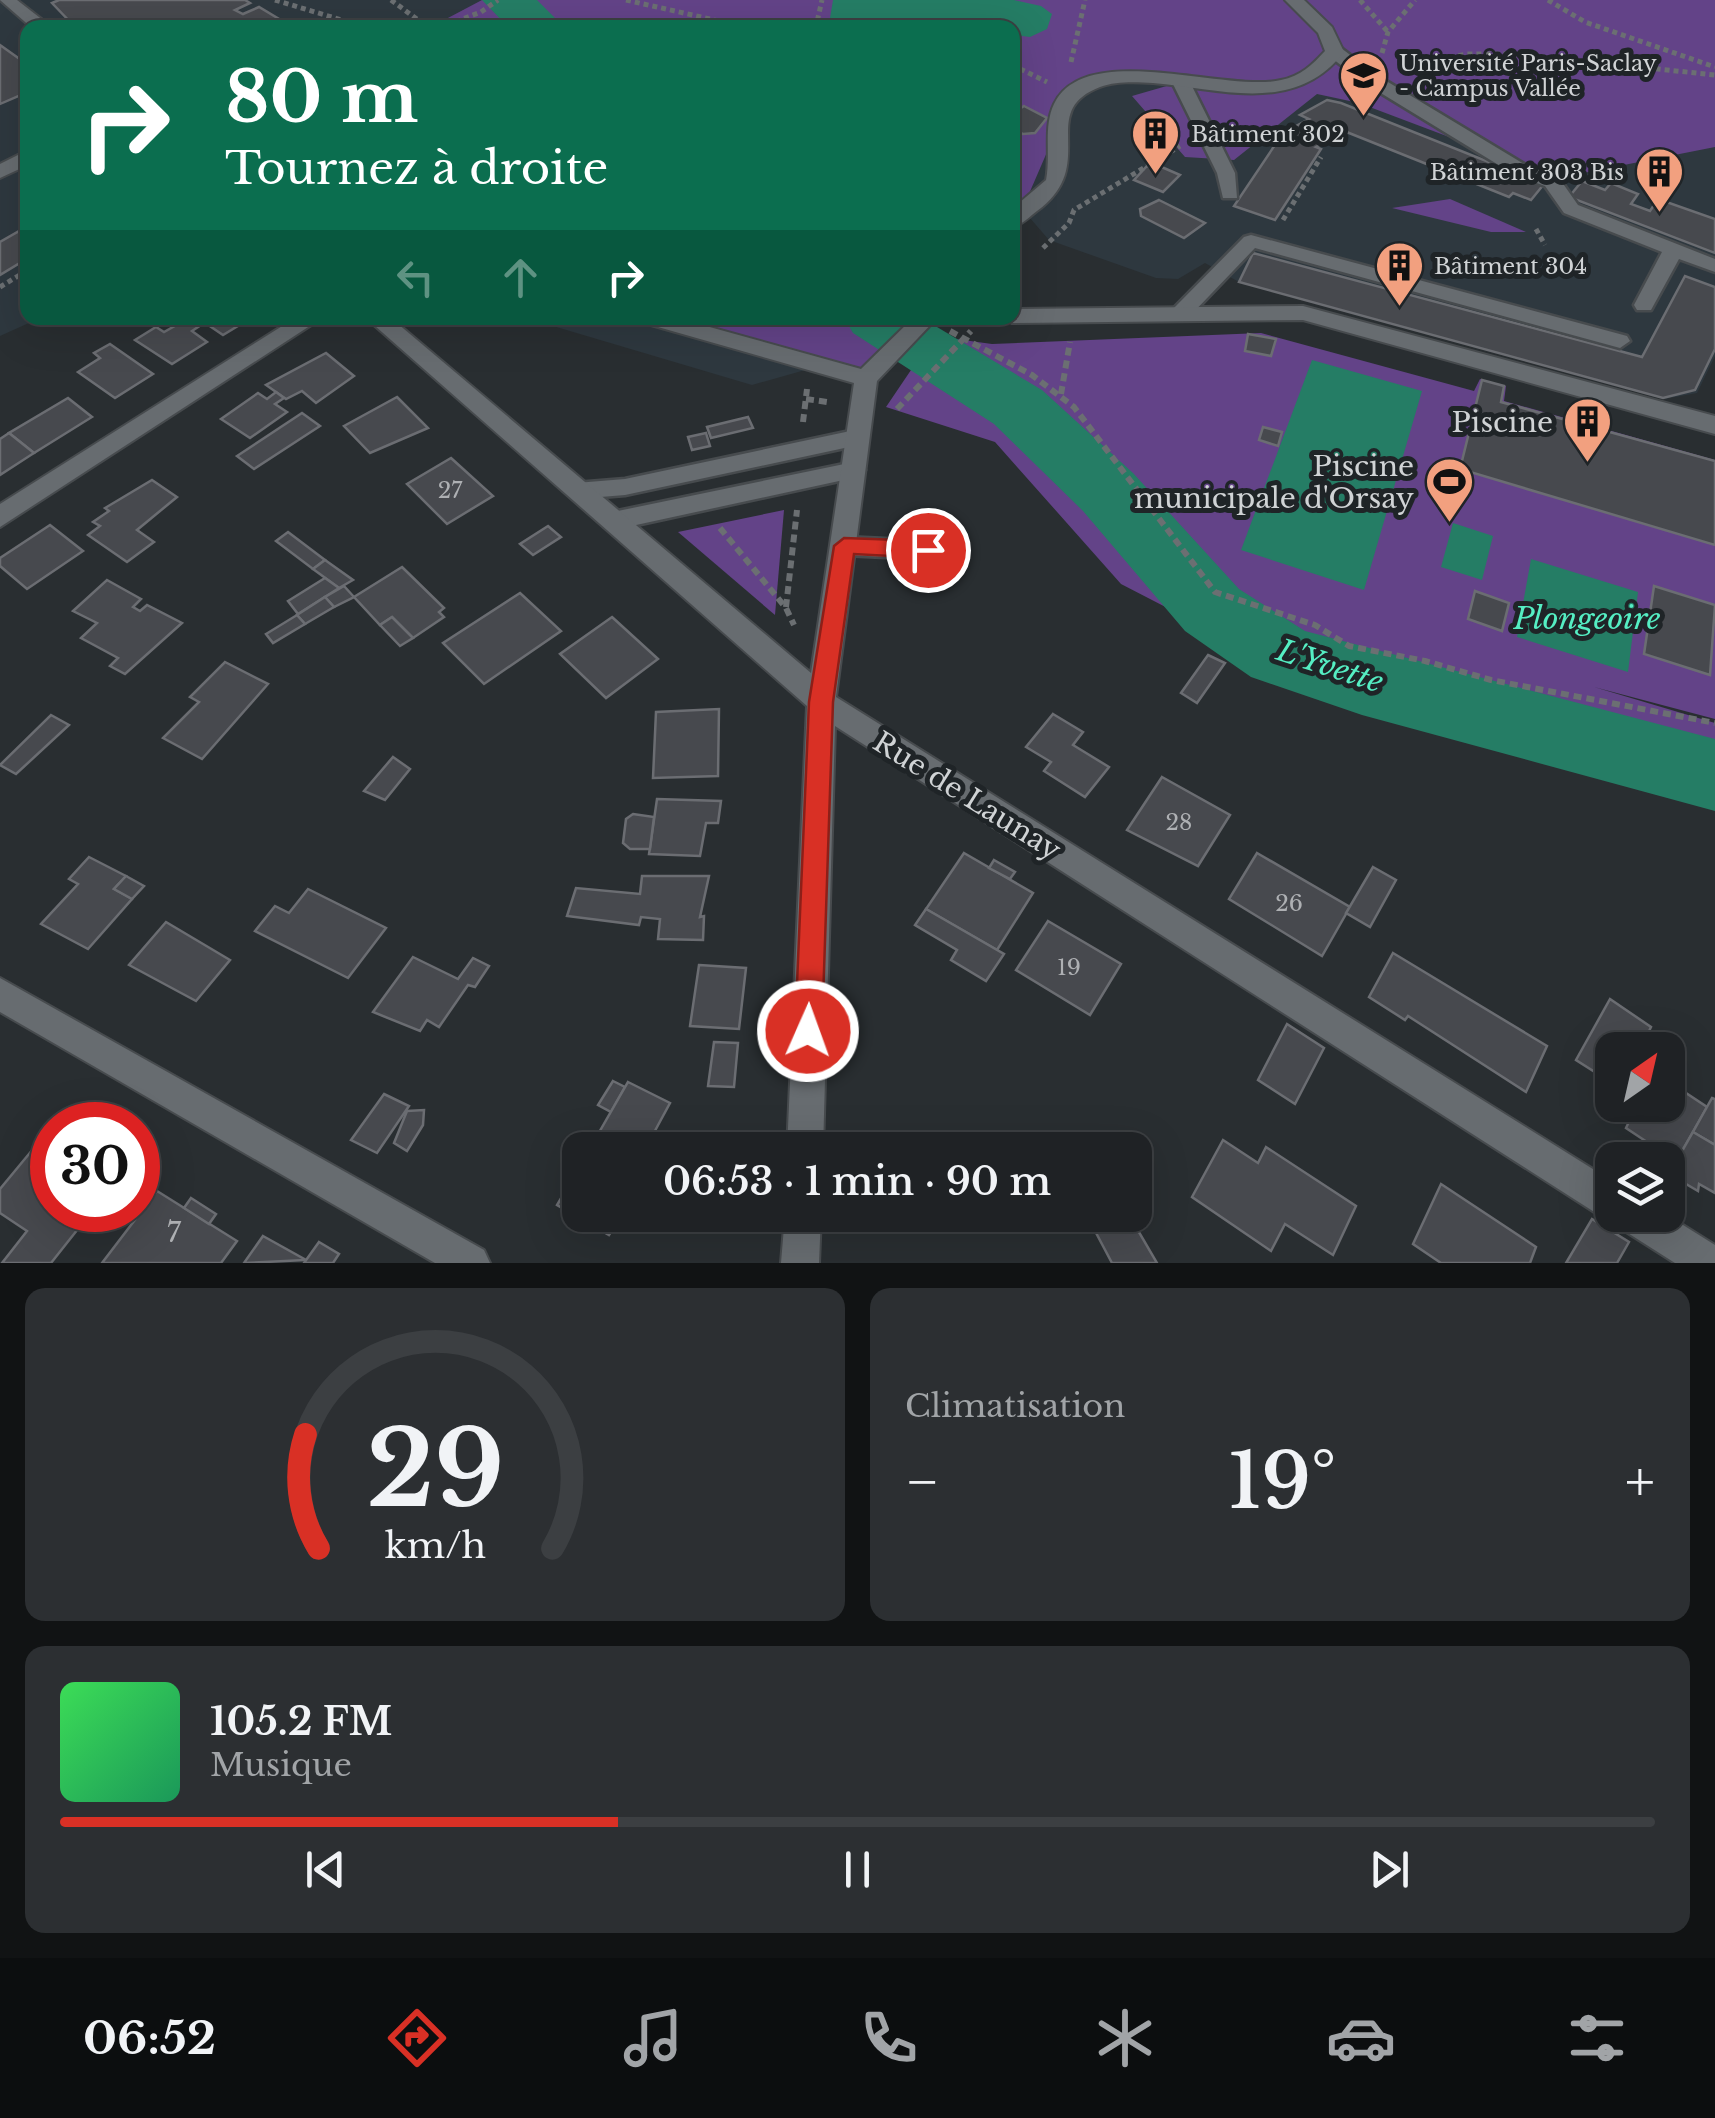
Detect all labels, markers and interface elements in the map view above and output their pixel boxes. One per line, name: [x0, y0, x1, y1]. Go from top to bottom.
school or university icon: Université Paris-Saclay - Campus Vallée: [1338, 50, 1390, 118]
place label: Université Paris-Saclay - Campus Vallée: [1399, 50, 1657, 102]
text: 80 m: [225, 54, 418, 141]
icon: right: [60, 60, 190, 190]
building icon: Bâtiment 302: [1130, 108, 1182, 176]
place label: Bâtiment 302: [1191, 121, 1345, 148]
text: Tournez à droite: [225, 140, 608, 196]
building icon: Bâtiment 303 Bis: [1633, 146, 1685, 214]
place label: Bâtiment 303 Bis: [1430, 159, 1624, 186]
building icon: Bâtiment 304: [1373, 240, 1425, 308]
icon: left: [388, 250, 443, 305]
icon: ahead: [493, 250, 548, 305]
icon: right: [598, 250, 653, 305]
place label: Bâtiment 304: [1434, 253, 1587, 280]
building icon: Piscine: [1562, 396, 1614, 464]
place label: Piscine: [1452, 405, 1553, 440]
place label: Piscine municipale d'Orsay: [1134, 449, 1414, 516]
sports icon: Piscine municipale d'Orsay: [1423, 456, 1475, 524]
house number: 27: [438, 477, 463, 504]
pin: [886, 508, 971, 593]
icon: arrive: [901, 523, 956, 578]
water label: Plongeoire: [1513, 600, 1661, 637]
water label: L'Yvette: [1271, 631, 1388, 701]
street label: Rue de Launay: [867, 724, 1067, 868]
house number: 28: [1166, 809, 1192, 836]
house number: 26: [1275, 890, 1303, 917]
house number: 19: [1057, 954, 1081, 981]
position arrow: [756, 979, 860, 1083]
north arrow: [1595, 1032, 1685, 1122]
map controls: [1595, 1032, 1685, 1232]
speed limit sign: 30: [30, 1102, 160, 1232]
button: layers: [1595, 1142, 1685, 1232]
text: 06:53 · 1 min · 90 m: [663, 1158, 1051, 1205]
house number: 7: [167, 1215, 182, 1250]
text: Climatisation: [905, 1386, 1125, 1426]
text: 29: [366, 1405, 504, 1534]
text: 19°: [1228, 1435, 1336, 1528]
text: −: [905, 1448, 940, 1516]
text: +: [1625, 1448, 1655, 1516]
text: km/h: [384, 1523, 486, 1568]
text: 105.2 FM: [210, 1698, 392, 1745]
text: Musique: [210, 1745, 352, 1785]
icon: previous: [298, 1842, 353, 1897]
icon: pause: [830, 1842, 885, 1897]
icon: next: [1362, 1842, 1417, 1897]
icon: directions: [382, 2003, 452, 2073]
icon: music: [618, 2003, 688, 2073]
icon: phone: [854, 2003, 924, 2073]
icon: climate: [1090, 2003, 1160, 2073]
icon: car: [1326, 2003, 1396, 2073]
icon: filters: [1562, 2003, 1632, 2073]
text: 06:52: [83, 2010, 216, 2066]

